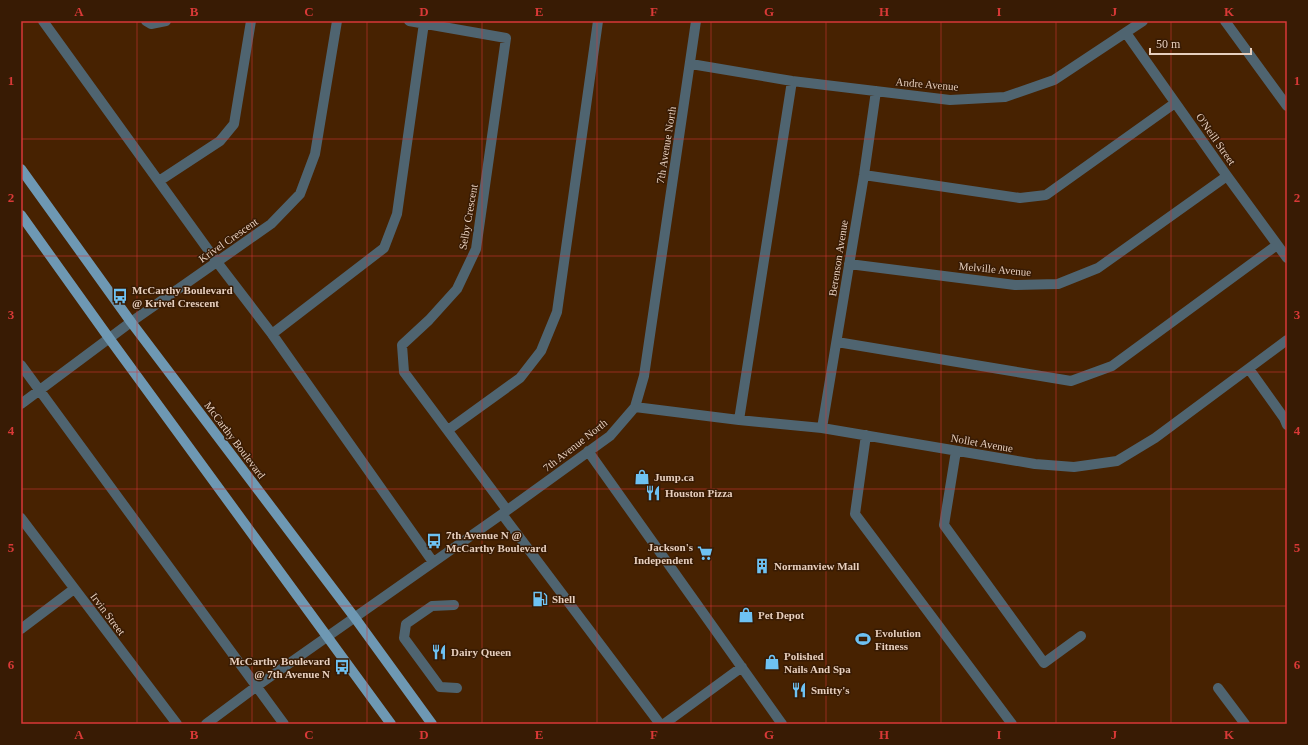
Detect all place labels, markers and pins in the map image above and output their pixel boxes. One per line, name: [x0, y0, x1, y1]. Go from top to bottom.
place label: McCarthy Boulevard @ Krivel Crescent: [132, 284, 233, 309]
bus stop icon: McCarthy Boulevard @ Krivel Crescent: [111, 287, 129, 305]
shop icon: Jump.ca: [633, 468, 651, 486]
place label: Jump.ca: [654, 471, 695, 483]
restaurant icon: Houston Pizza: [644, 484, 662, 502]
place label: Houston Pizza: [665, 487, 733, 499]
place label: 7th Avenue N @ McCarthy Boulevard: [446, 529, 547, 554]
bus stop icon: 7th Avenue N @ McCarthy Boulevard: [425, 532, 443, 550]
place label: Jackson's Independent: [634, 541, 694, 566]
supermarket icon: Jackson's Independent: [696, 544, 714, 562]
building icon: Normanview Mall: [753, 557, 771, 575]
place label: Normanview Mall: [774, 560, 859, 572]
fuel station icon: Shell: [531, 590, 549, 608]
place label: Shell: [552, 593, 575, 605]
shop icon: Pet Depot: [737, 606, 755, 624]
place label: Pet Depot: [758, 609, 804, 621]
place label: Evolution Fitness: [875, 627, 921, 652]
sports icon: Evolution Fitness: [854, 630, 872, 648]
restaurant icon: Dairy Queen: [430, 643, 448, 661]
place label: Dairy Queen: [451, 646, 511, 658]
place label: Polished Nails And Spa: [784, 650, 851, 675]
shop icon: Polished Nails And Spa: [763, 653, 781, 671]
place label: McCarthy Boulevard @ 7th Avenue N: [229, 655, 330, 680]
bus stop icon: McCarthy Boulevard @ 7th Avenue N: [333, 658, 351, 676]
restaurant icon: Smitty's: [790, 681, 808, 699]
place label: Smitty's: [811, 684, 850, 696]

